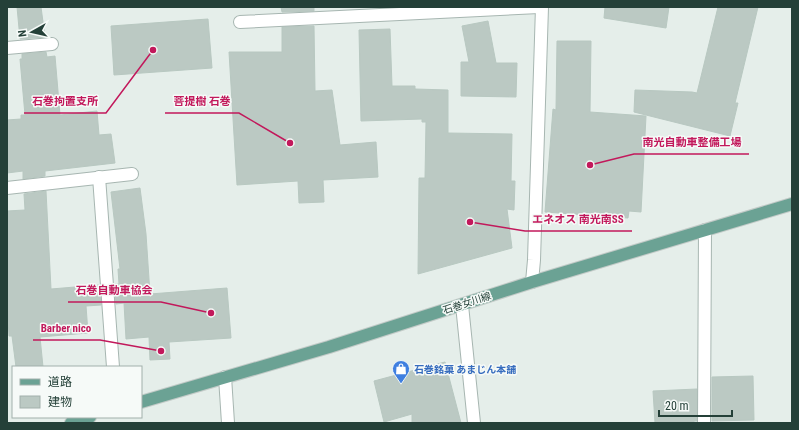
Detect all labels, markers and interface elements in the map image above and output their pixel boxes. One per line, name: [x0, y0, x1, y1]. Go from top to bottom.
north arrow: [12, 12, 52, 52]
text: N: [16, 29, 29, 38]
callout: 石巻拘置支所: [24, 90, 106, 113]
callout: 菩提樹 石巻: [165, 90, 239, 113]
text: 石巻拘置支所: [32, 95, 98, 108]
text: 菩提樹 石巻: [173, 95, 231, 108]
callout: 南光自動車整備工場: [634, 131, 749, 154]
text: 南光自動車整備工場: [643, 136, 742, 149]
callout: エネオス 南光南SS: [525, 208, 632, 231]
text: エネオス 南光南SS: [532, 213, 624, 226]
callout: 石巻自動車協会: [68, 279, 161, 302]
text: 石巻自動車協会: [76, 284, 153, 297]
street label: 石巻女川線: [442, 290, 492, 316]
callout: Barber nico: [33, 317, 100, 340]
text: Barber nico: [41, 322, 92, 335]
shop icon: 石巻銘菓 あまじん本舗: [391, 359, 411, 384]
place label: 石巻銘菓 あまじん本舗: [414, 364, 516, 375]
legend: [12, 366, 142, 418]
text: 道路: [48, 375, 72, 389]
scale bar: [659, 392, 732, 418]
text: 建物: [48, 395, 72, 409]
text: 20 m: [665, 399, 689, 413]

